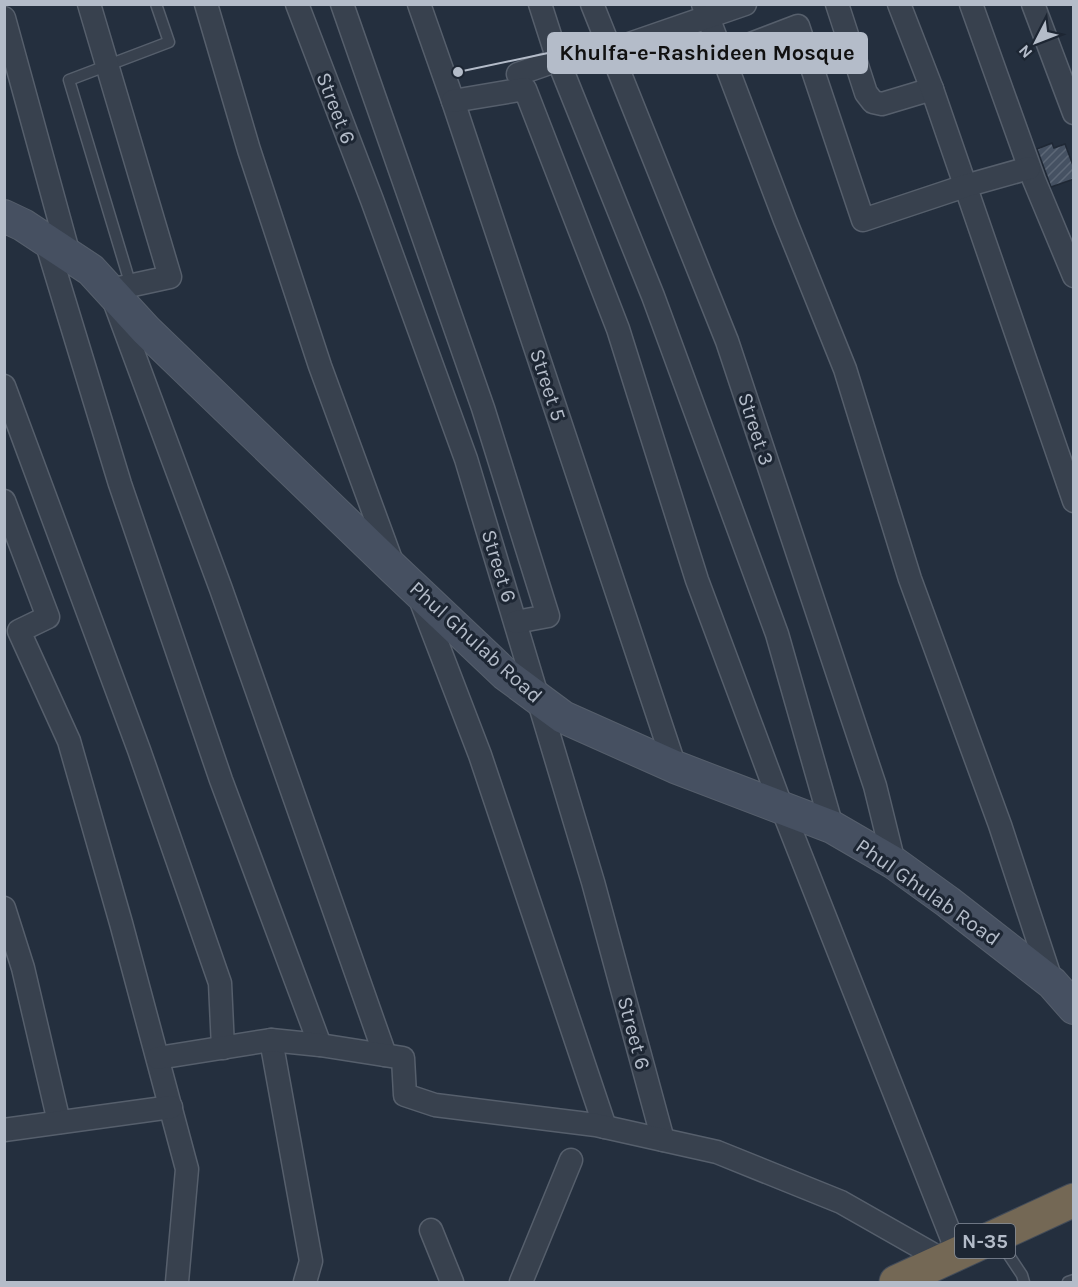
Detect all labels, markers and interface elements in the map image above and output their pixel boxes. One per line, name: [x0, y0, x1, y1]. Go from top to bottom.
north arrow: [1006, 12, 1066, 72]
callout: Khulfa-e-Rashideen Mosque: [548, 33, 867, 73]
text: Khulfa-e-Rashideen Mosque: [559, 40, 855, 66]
text: N: [1014, 41, 1036, 62]
street label: Street 6: [311, 69, 361, 147]
street label: Street 5: [525, 346, 571, 424]
street label: Street 3: [733, 390, 779, 468]
street label: Street 6: [477, 527, 521, 605]
street label: Phul Ghulab Road: [405, 576, 547, 708]
street label: Phul Ghulab Road: [851, 833, 1005, 951]
street label: Street 6: [613, 994, 655, 1072]
road number: N-35: [955, 1224, 1015, 1258]

